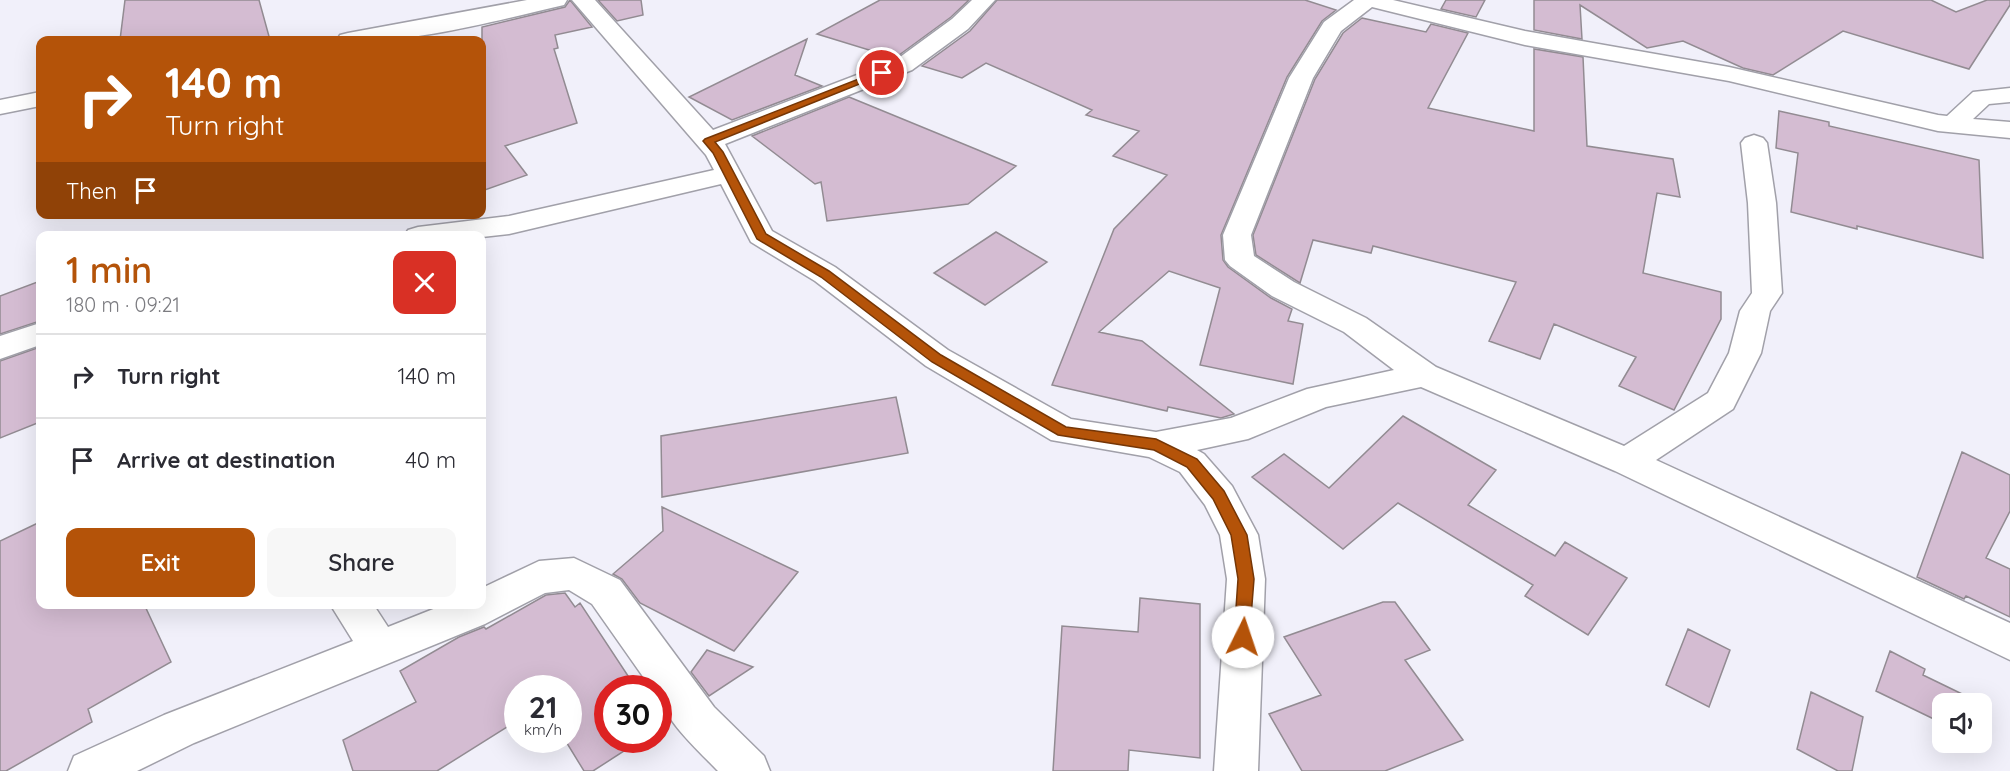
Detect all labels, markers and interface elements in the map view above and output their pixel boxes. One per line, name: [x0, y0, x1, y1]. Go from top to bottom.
pin: [856, 47, 907, 98]
text: 140 m: [165, 56, 282, 109]
icon: arrive: [865, 56, 898, 89]
icon: right: [66, 60, 144, 138]
text: Turn right: [165, 108, 284, 142]
icon: arrive: [129, 174, 162, 207]
text: Then: [66, 177, 117, 205]
text: 1 min: [66, 247, 152, 292]
button: close: [393, 251, 456, 314]
text: 180 m · 09:21: [66, 292, 180, 317]
icon: right: [66, 360, 99, 393]
text: Turn right: [117, 362, 221, 390]
text: 140 m: [397, 362, 456, 390]
icon: arrive: [66, 444, 99, 477]
text: Arrive at destination: [117, 446, 335, 474]
text: 40 m: [405, 446, 456, 474]
button: Exit: [66, 528, 255, 597]
button: Share: [267, 528, 456, 597]
position arrow: [1211, 605, 1275, 669]
speed limit sign: 30: [594, 675, 672, 753]
text: 21: [529, 688, 557, 726]
map controls: [1932, 693, 1992, 753]
button: sound: [1932, 693, 1992, 753]
text: km/h: [524, 720, 562, 739]

